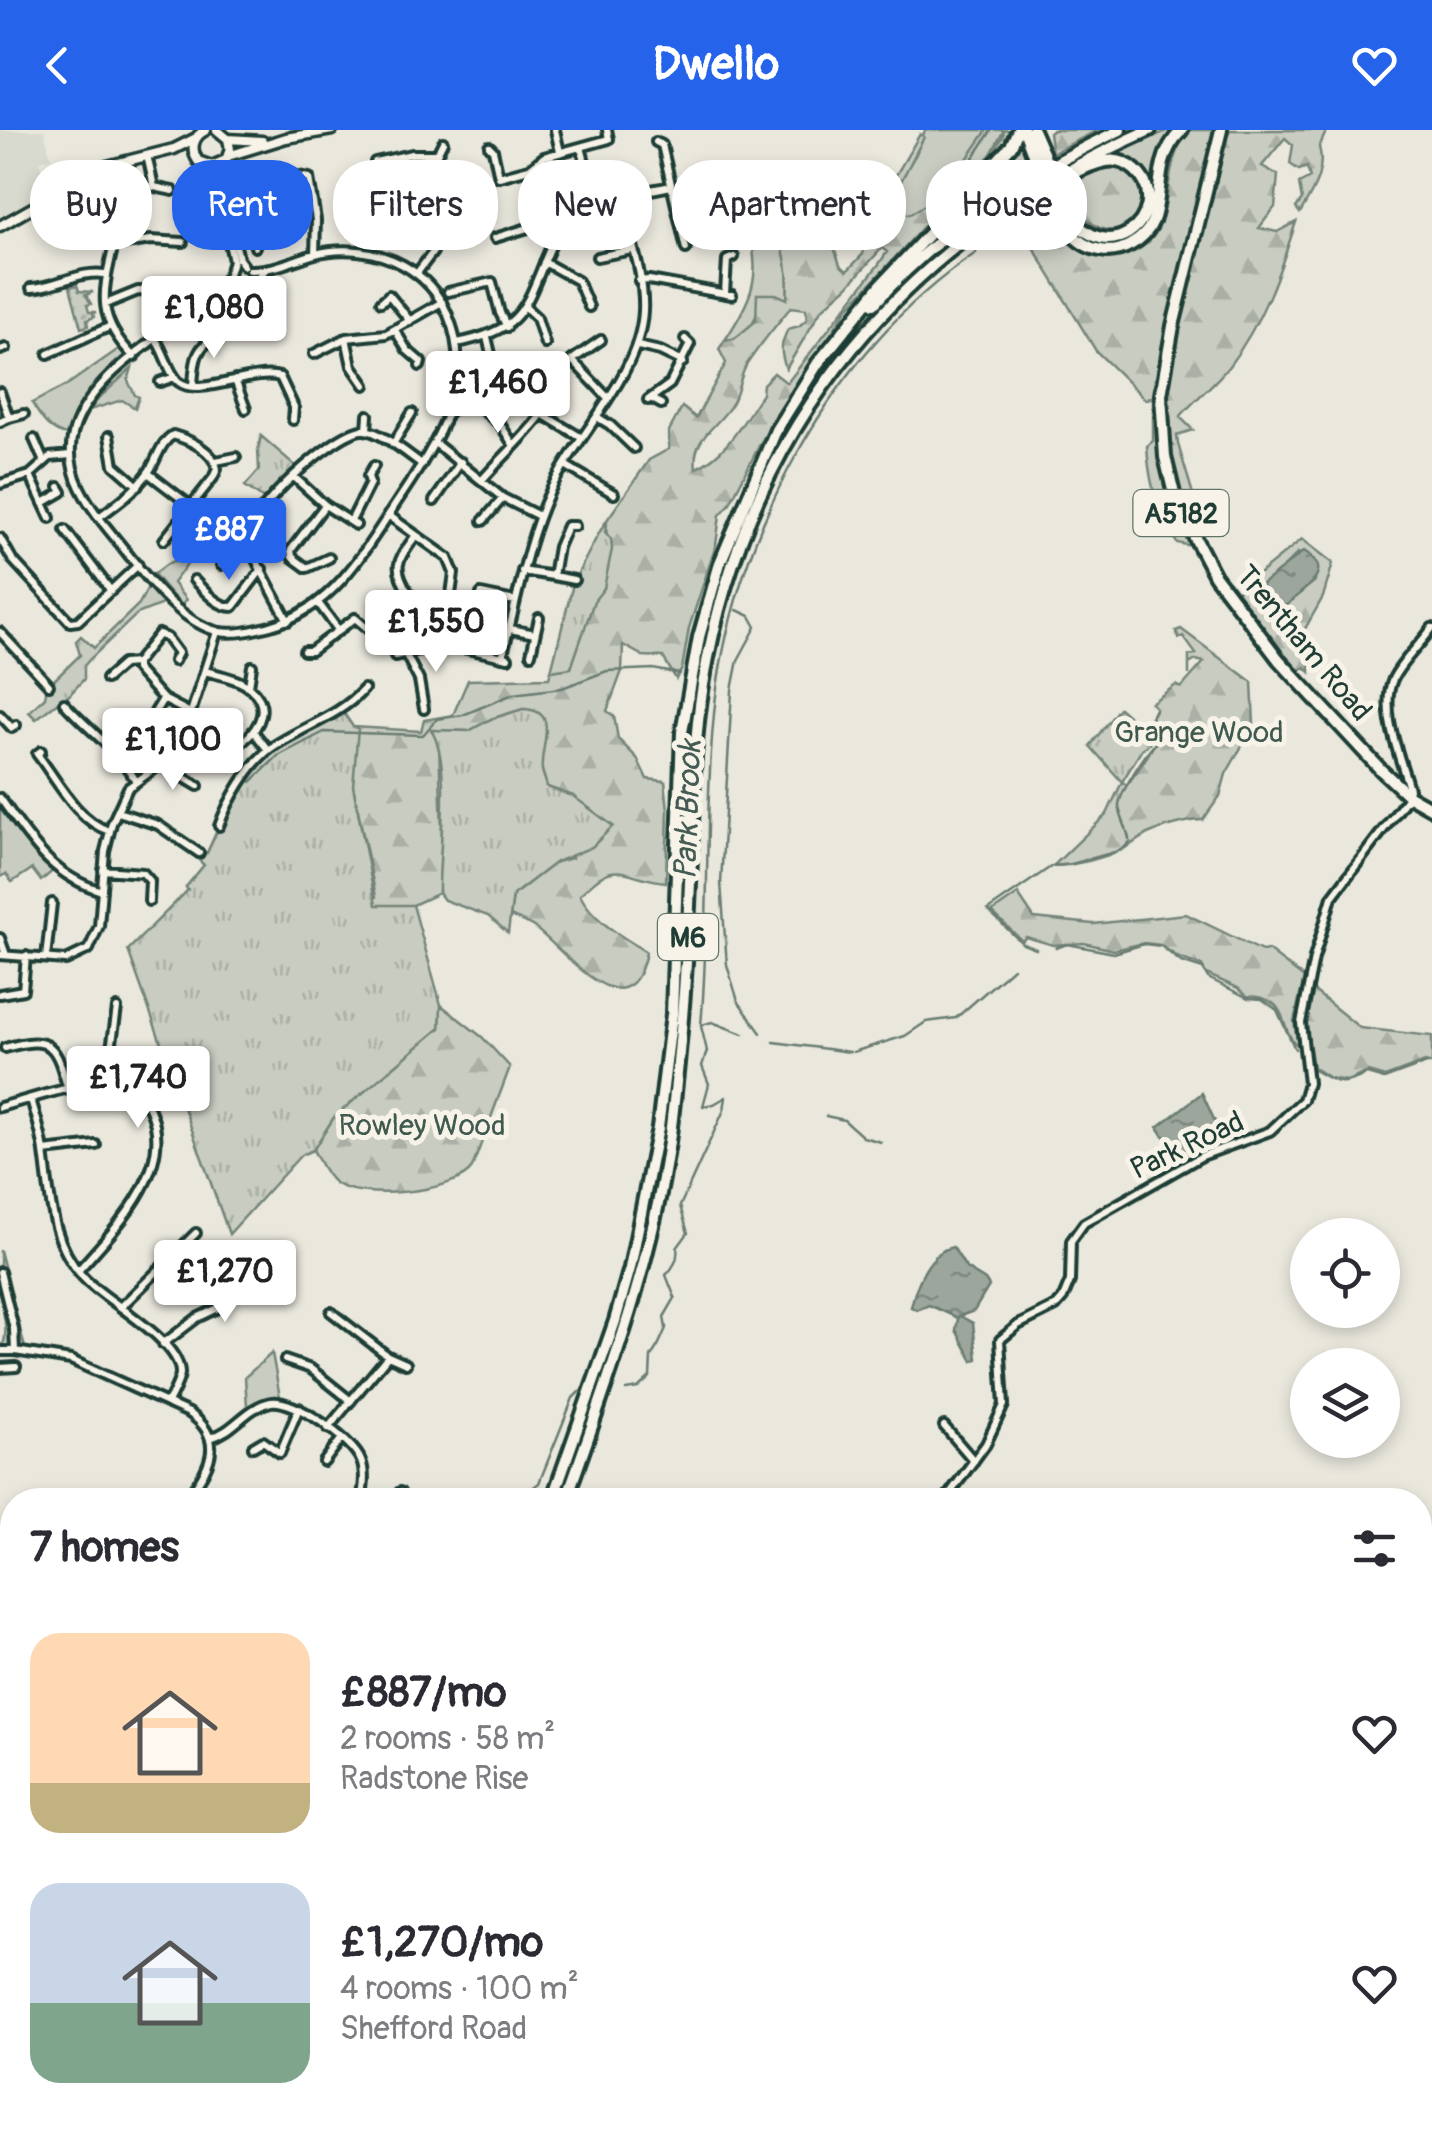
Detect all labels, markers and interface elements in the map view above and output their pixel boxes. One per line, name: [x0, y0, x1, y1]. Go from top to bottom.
text: Dwello: [653, 37, 779, 93]
icon: back: [30, 38, 85, 93]
icon: heart: [1347, 38, 1402, 93]
chip: Buy: [30, 160, 152, 250]
chip: Rent: [172, 160, 313, 250]
chip: Filters: [333, 160, 498, 250]
chip: New: [518, 160, 652, 250]
chip: Apartment: [672, 160, 906, 250]
chip: House: [926, 160, 1087, 250]
pin: £1,080: [133, 276, 295, 361]
text: £1,080: [163, 288, 265, 328]
pin: £1,460: [417, 351, 579, 436]
text: £1,460: [448, 363, 548, 403]
road number: A5182: [1134, 490, 1228, 536]
pin: £887: [170, 498, 288, 583]
text: £887: [194, 510, 264, 550]
street label: Trentham Road: [1228, 558, 1380, 729]
pin: £1,550: [355, 590, 517, 675]
text: £1,550: [387, 602, 485, 642]
pin: £1,100: [92, 708, 254, 793]
park label: Grange Wood: [1114, 714, 1284, 751]
text: £1,100: [124, 720, 222, 760]
water label: Park Brook: [666, 737, 711, 880]
road number: M6: [658, 914, 718, 960]
pin: £1,740: [57, 1046, 219, 1131]
text: £1,740: [89, 1058, 187, 1098]
street label: Park Road: [1124, 1103, 1250, 1188]
park label: Rowley Wood: [338, 1107, 506, 1144]
map controls: [1290, 1218, 1400, 1458]
button: locate: [1290, 1218, 1400, 1328]
pin: £1,270: [144, 1240, 306, 1325]
text: £1,270: [176, 1252, 274, 1292]
button: layers: [1290, 1348, 1400, 1458]
icon: filters: [1347, 1521, 1402, 1576]
text: 7 homes: [30, 1522, 179, 1574]
text: £887/mo: [340, 1667, 507, 1719]
icon: home: [110, 1673, 230, 1793]
icon: heart: [1347, 1706, 1402, 1761]
text: 2 rooms · 58 m²: [340, 1719, 555, 1759]
text: Radstone Rise: [340, 1759, 528, 1799]
text: £1,270/mo: [340, 1917, 543, 1969]
icon: home: [110, 1923, 230, 2043]
icon: heart: [1347, 1956, 1402, 2011]
text: 4 rooms · 100 m²: [340, 1969, 579, 2009]
text: Shefford Road: [340, 2009, 527, 2049]

